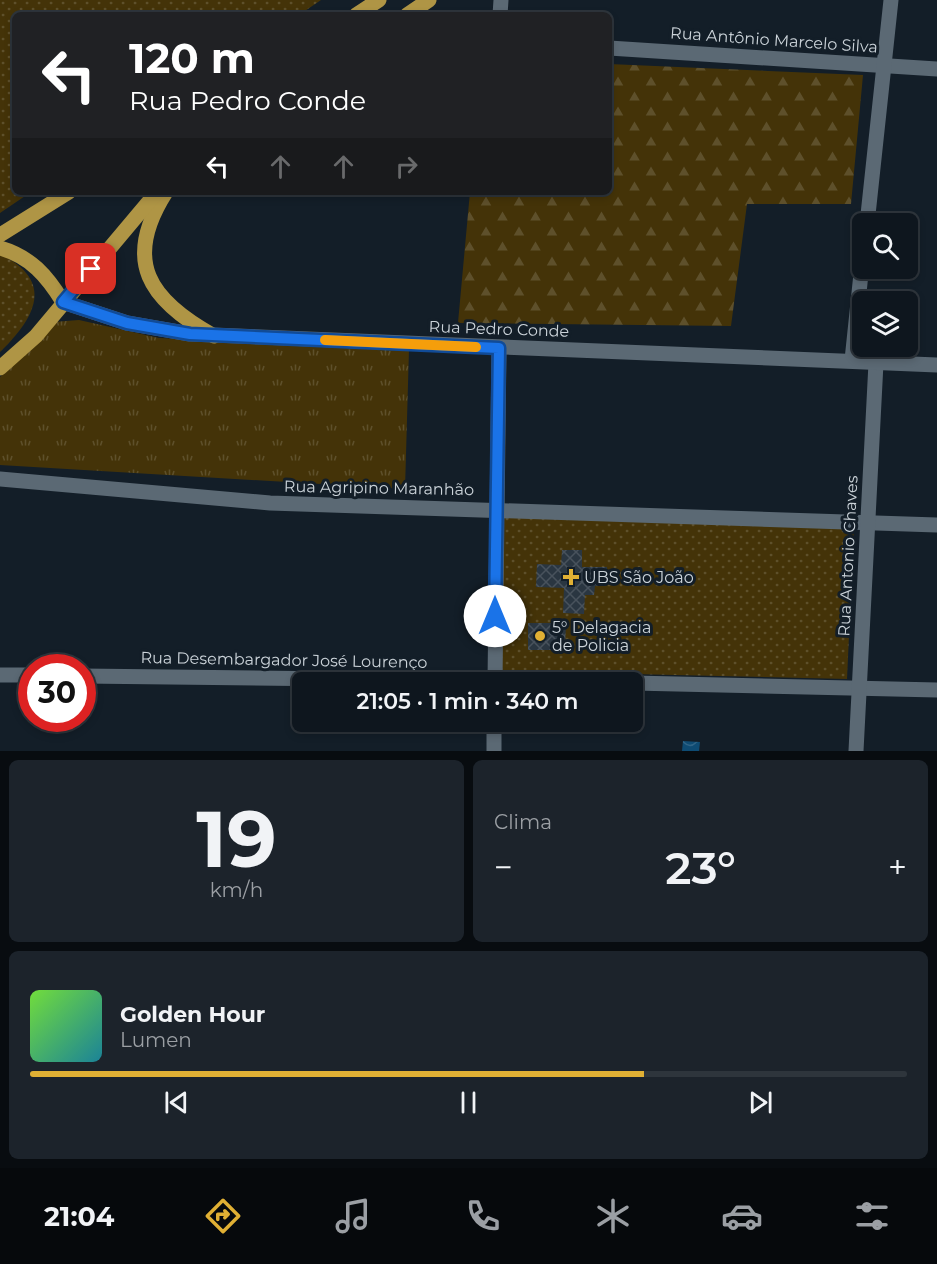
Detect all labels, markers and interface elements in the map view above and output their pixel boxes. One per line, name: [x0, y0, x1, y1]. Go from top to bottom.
street label: Rua Antônio Marcelo Silva: [670, 23, 878, 57]
text: 120 m: [129, 32, 255, 84]
icon: left: [30, 36, 108, 114]
text: Rua Pedro Conde: [129, 84, 366, 117]
icon: left: [201, 150, 234, 183]
icon: ahead: [264, 150, 297, 183]
icon: ahead: [327, 150, 360, 183]
icon: right: [390, 150, 423, 183]
map controls: [852, 213, 918, 357]
button: search: [852, 213, 918, 279]
pin: [65, 243, 116, 294]
icon: arrive: [74, 252, 107, 285]
button: layers: [852, 291, 918, 357]
street label: Rua Pedro Conde: [428, 317, 570, 341]
street label: Rua Antonio Chaves: [834, 475, 862, 637]
street label: Rua Agripino Maranhão: [284, 477, 474, 499]
marker: UBS São João: [562, 568, 580, 586]
place label: UBS São João: [584, 568, 694, 587]
position arrow: [463, 584, 527, 648]
place label: 5° Delagacia de Policia: [552, 618, 651, 655]
marker: 5° Delagacia de Policia: [533, 629, 547, 643]
street label: Rua Desembargador José Lourenço: [140, 648, 428, 672]
speed limit sign: 30: [18, 654, 96, 732]
text: 21:05 · 1 min · 340 m: [357, 688, 578, 715]
text: 19: [196, 791, 277, 887]
text: Clima: [494, 810, 552, 834]
text: 23°: [665, 840, 736, 895]
text: −: [494, 847, 513, 887]
text: +: [888, 847, 907, 887]
text: km/h: [210, 878, 263, 902]
text: Golden Hour: [120, 1001, 265, 1028]
text: Lumen: [120, 1028, 192, 1052]
icon: previous: [160, 1086, 193, 1119]
icon: pause: [452, 1086, 485, 1119]
icon: next: [744, 1086, 777, 1119]
icon: directions: [202, 1195, 244, 1237]
icon: music: [332, 1195, 374, 1237]
icon: phone: [462, 1195, 504, 1237]
icon: climate: [592, 1195, 634, 1237]
icon: car: [721, 1195, 763, 1237]
icon: filters: [851, 1195, 893, 1237]
text: 21:04: [44, 1200, 114, 1233]

